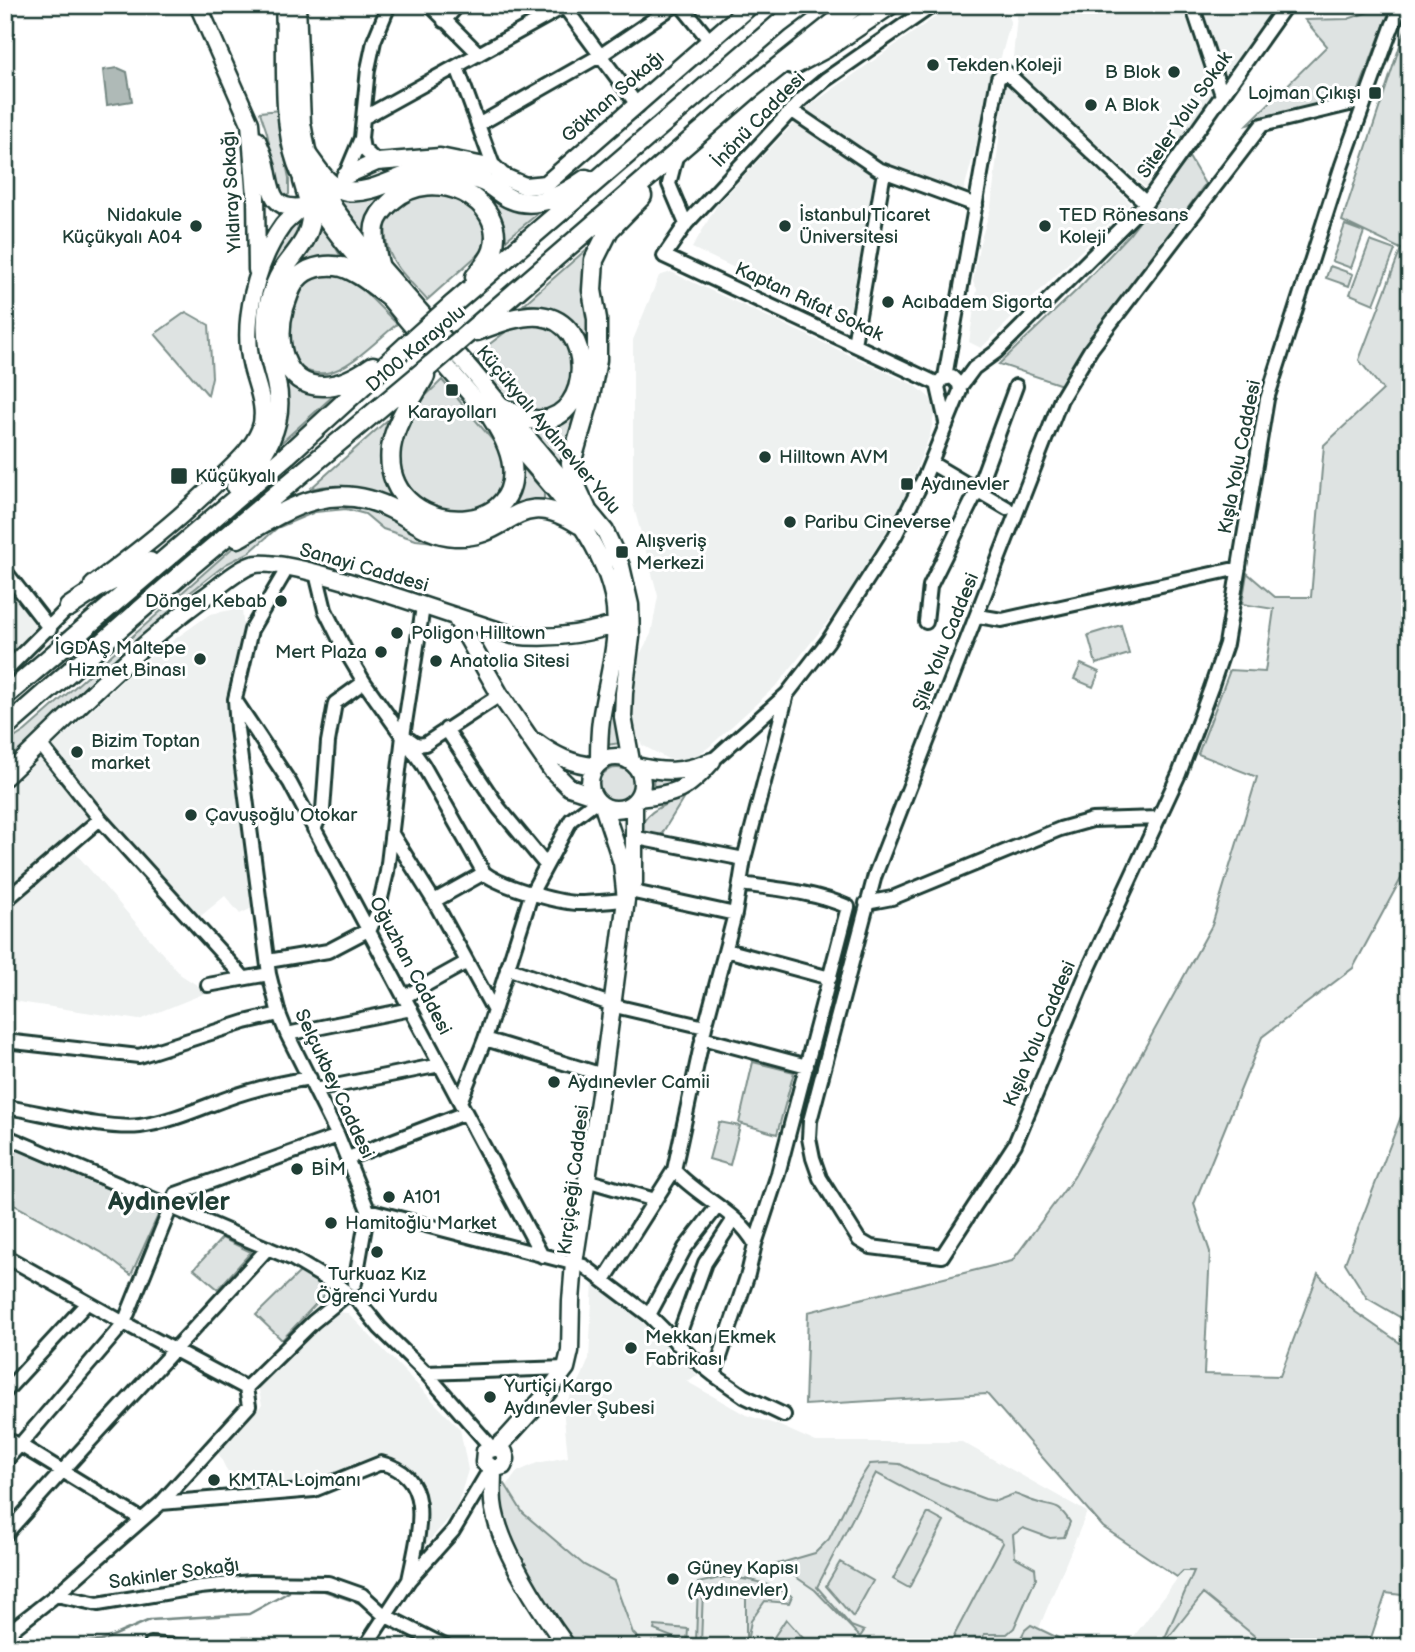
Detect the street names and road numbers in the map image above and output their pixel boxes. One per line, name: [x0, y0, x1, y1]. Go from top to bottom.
street label: Gökhan Sokağı: [557, 46, 669, 148]
street label: Siteler Yolu Sokak: [1133, 46, 1238, 183]
street label: İnönü Caddesi: [707, 67, 811, 173]
street label: Yıldıray Sokağı: [217, 131, 247, 254]
street label: Kaptan Rıfat Sokak: [731, 257, 888, 347]
street label: D100 Karayolu: [362, 301, 470, 397]
street label: Küçükyalı Aydınevler Yolu: [471, 341, 625, 519]
street label: Kışla Yolu Caddesi: [1214, 378, 1266, 536]
street label: Sanayi Caddesi: [297, 539, 431, 597]
street label: Şile Yolu Caddesi: [908, 570, 984, 714]
street label: Oğuzhan Caddesi: [364, 893, 456, 1039]
street label: Kışla Yolu Caddesi: [999, 958, 1081, 1110]
street label: Selçukbey Caddesi: [289, 1006, 379, 1162]
street label: Kırçiçeği Caddesi: [553, 1104, 595, 1256]
street label: Sakinler Sokağı: [107, 1553, 241, 1595]

